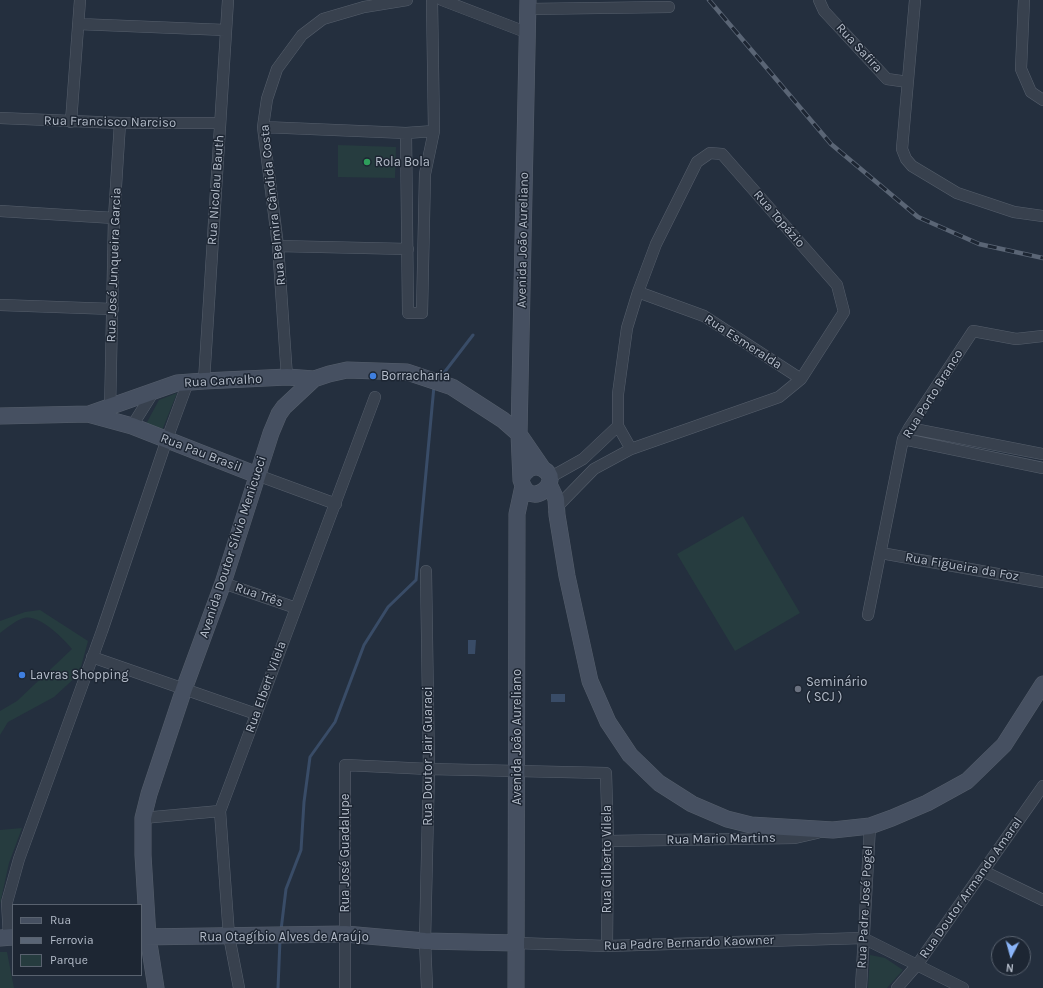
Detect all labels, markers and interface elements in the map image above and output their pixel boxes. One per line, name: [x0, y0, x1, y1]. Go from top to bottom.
street label: Rua Safira: [832, 20, 886, 76]
street label: Rua Francisco Narciso: [44, 113, 176, 131]
street label: Rua Belmira Cândida Costa: [257, 124, 289, 286]
street label: Rua Nicolau Bauth: [204, 134, 228, 246]
place label: Rola Bola: [375, 154, 430, 170]
marker: Rola Bola: [362, 157, 372, 167]
street label: Avenida João Aureliano: [514, 172, 532, 308]
street label: Rua José Junqueira Garcia: [104, 187, 124, 343]
street label: Rua Topázio: [750, 187, 808, 251]
street label: Rua Esmeralda: [701, 311, 785, 373]
street label: Rua Porto Branco: [899, 347, 967, 441]
place label: Borracharia: [381, 368, 450, 384]
street label: Rua Carvalho: [184, 371, 262, 391]
marker: Borracharia: [368, 371, 378, 381]
street label: Rua Pau Brasil: [158, 430, 244, 476]
street label: Avenida Doutor Sílvio Menicucci: [196, 454, 270, 640]
street label: Rua Figueira da Foz: [904, 549, 1020, 585]
street label: Rua Três: [233, 580, 285, 610]
street label: Rua Elbert Vilela: [242, 639, 290, 735]
place label: Lavras Shopping: [30, 667, 129, 683]
street label: Avenida João Aureliano: [509, 669, 525, 805]
marker: Lavras Shopping: [17, 670, 27, 680]
place label: Seminário ( SCJ ): [806, 674, 867, 705]
marker: Seminário ( SCJ ): [793, 684, 803, 694]
street label: Rua Doutor Jair Guaraci: [420, 686, 436, 826]
street label: Rua José Guadalupe: [337, 793, 353, 913]
street label: Rua Gilberto Vilela: [599, 805, 615, 913]
street label: Rua Doutor Armando Amaral: [916, 814, 1026, 962]
street label: Rua Mario Martins: [666, 830, 776, 848]
street label: Rua Padre José Pogel: [854, 845, 876, 969]
legend: [12, 904, 142, 976]
text: Rua: [50, 913, 71, 927]
street label: Rua Otagíbio Alves de Araújo: [199, 929, 369, 945]
street label: Rua Padre Bernardo Kaowner: [604, 932, 774, 954]
text: Ferrovia: [50, 933, 94, 947]
north arrow: [991, 936, 1031, 976]
text: Parque: [50, 953, 88, 967]
text: N: [1005, 961, 1014, 974]

